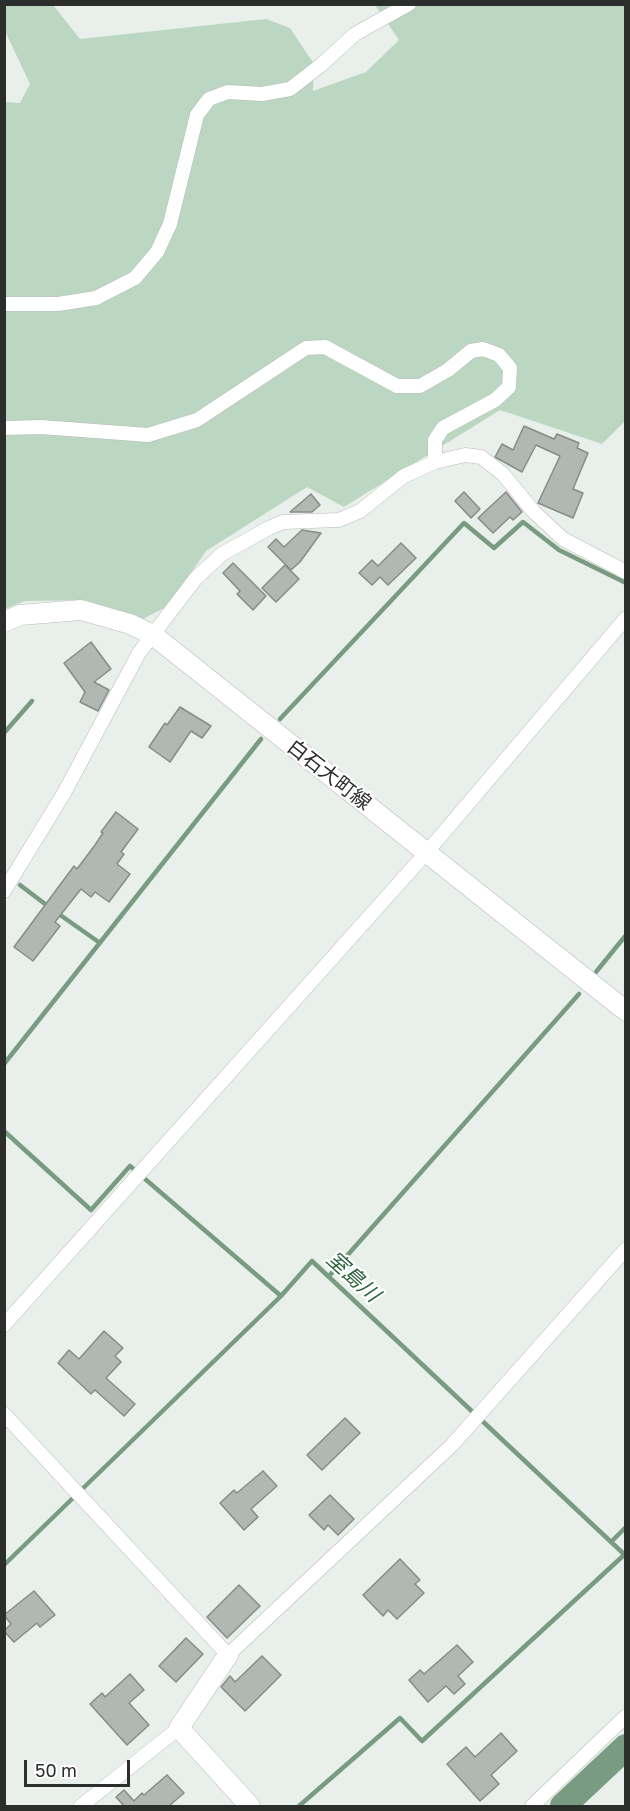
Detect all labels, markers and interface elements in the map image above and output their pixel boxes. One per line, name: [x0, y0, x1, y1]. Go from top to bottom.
street label: 白石大町線: [282, 735, 376, 815]
water label: 室島川: [321, 1247, 385, 1307]
scale bar: [27, 1748, 134, 1786]
text: 50 m: [35, 1759, 77, 1781]

